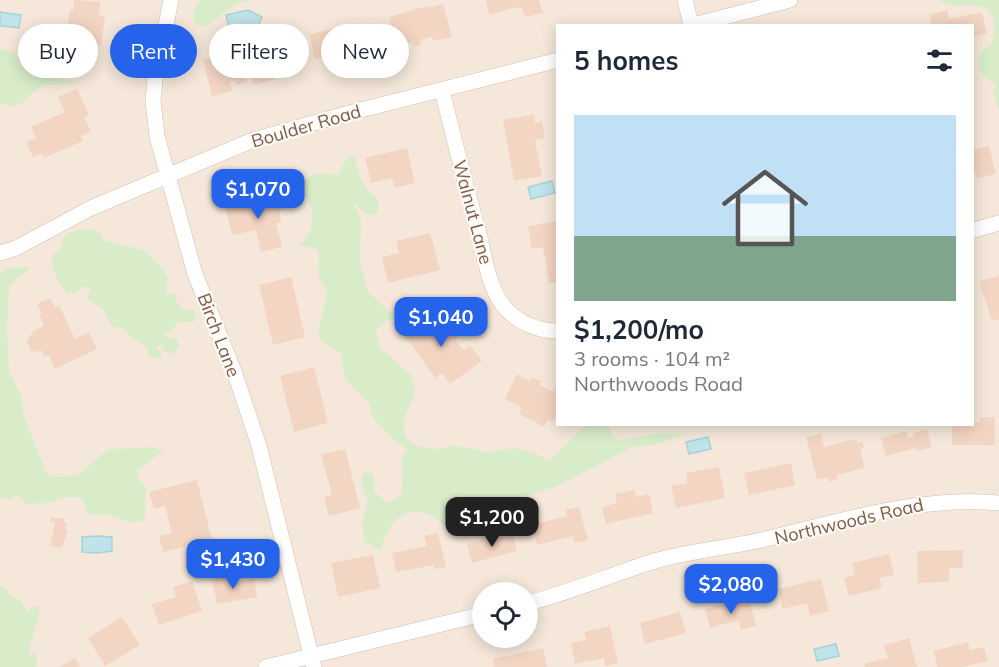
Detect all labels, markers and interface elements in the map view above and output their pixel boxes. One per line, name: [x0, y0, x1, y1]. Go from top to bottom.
chip: Buy: [18, 24, 98, 78]
chip: Rent: [110, 24, 197, 78]
chip: Filters: [209, 24, 309, 78]
chip: New: [321, 24, 409, 78]
text: 5 homes: [574, 44, 678, 77]
icon: filters: [923, 44, 956, 77]
street label: Boulder Road: [248, 99, 364, 153]
icon: home: [711, 154, 819, 262]
street label: Walnut Lane: [448, 157, 498, 267]
pin: $1,070: [209, 169, 307, 220]
text: $1,070: [226, 176, 290, 201]
street label: Birch Lane: [192, 290, 246, 380]
pin: $1,040: [392, 297, 490, 348]
text: $1,040: [409, 304, 473, 329]
text: $1,200/mo: [574, 313, 704, 346]
text: 3 rooms · 104 m²: [574, 346, 730, 371]
text: Northwoods Road: [574, 371, 743, 396]
street label: Northwoods Road: [772, 493, 926, 549]
pin: $1,200: [443, 497, 541, 548]
text: $1,200: [460, 504, 524, 529]
pin: $1,430: [184, 539, 282, 590]
text: $1,430: [201, 546, 265, 571]
pin: $2,080: [682, 564, 780, 615]
text: $2,080: [699, 571, 763, 596]
map controls: [472, 582, 538, 648]
button: locate: [472, 582, 538, 648]

